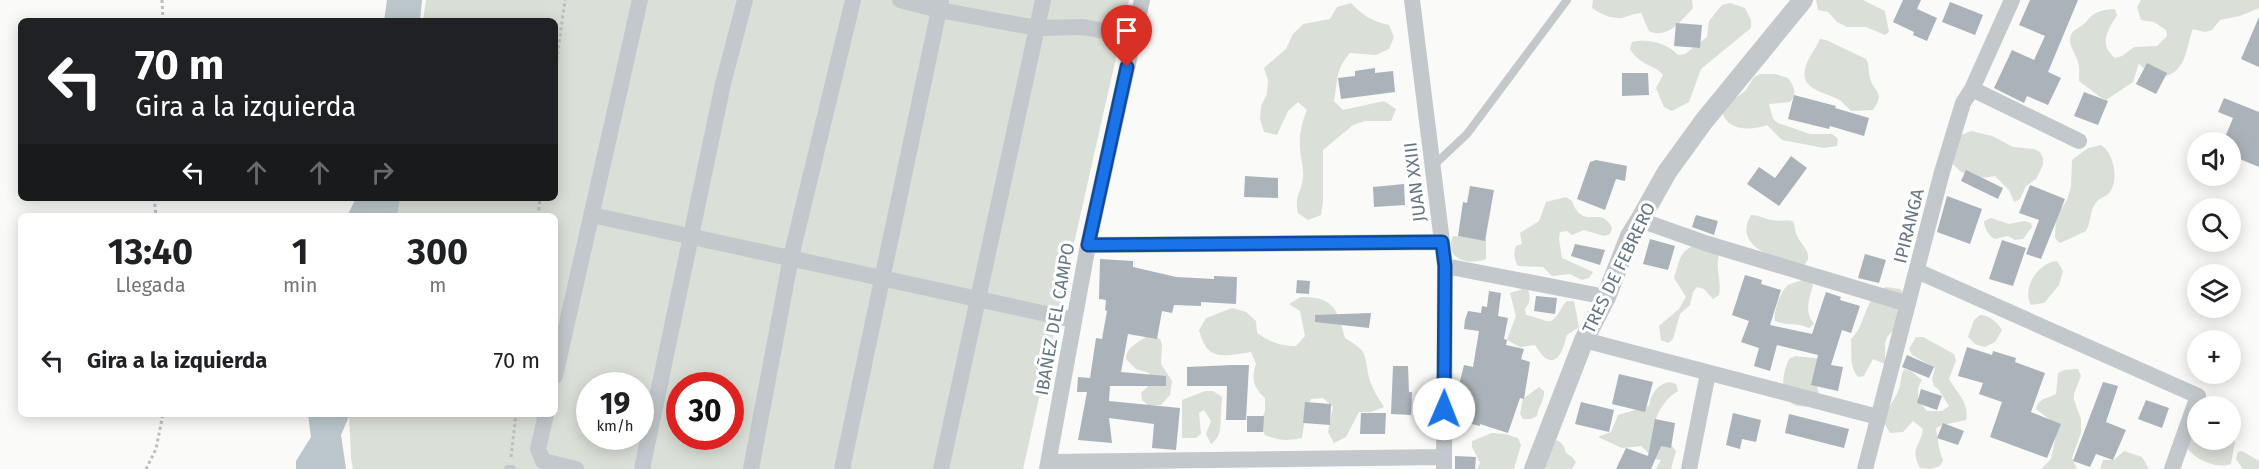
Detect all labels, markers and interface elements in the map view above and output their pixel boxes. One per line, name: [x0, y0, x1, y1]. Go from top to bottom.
pin: [1101, 5, 1152, 67]
icon: arrive: [1110, 14, 1143, 47]
text: 70 m: [135, 40, 224, 90]
icon: left: [36, 42, 114, 120]
text: Gira a la izquierda: [135, 91, 356, 123]
map controls: [2187, 132, 2241, 450]
button: sound: [2187, 132, 2241, 186]
street label: JUAN XXIII: [1399, 141, 1431, 223]
icon: left: [177, 156, 210, 189]
icon: ahead: [240, 156, 273, 189]
icon: ahead: [303, 156, 336, 189]
icon: right: [366, 156, 399, 189]
street label: IPIRANGA: [1889, 186, 1929, 266]
button: search: [2187, 198, 2241, 252]
street label: TRES DE FEBRERO: [1578, 199, 1660, 337]
text: 13:40: [108, 230, 193, 274]
text: 1: [292, 230, 309, 274]
text: 300: [407, 230, 468, 274]
street label: IBAÑEZ DEL CAMPO: [1030, 241, 1079, 397]
button: layers: [2187, 264, 2241, 318]
text: Llegada: [115, 273, 186, 297]
text: min: [283, 273, 317, 297]
text: m: [429, 273, 446, 297]
button: +: [2187, 330, 2241, 384]
icon: left: [36, 344, 69, 377]
text: Gira a la izquierda: [87, 347, 267, 374]
text: 70 m: [494, 347, 540, 374]
speed limit sign: 30: [666, 372, 744, 450]
position arrow: [1412, 377, 1476, 441]
text: 19: [600, 386, 630, 422]
button: −: [2187, 396, 2241, 450]
text: km/h: [596, 417, 634, 435]

